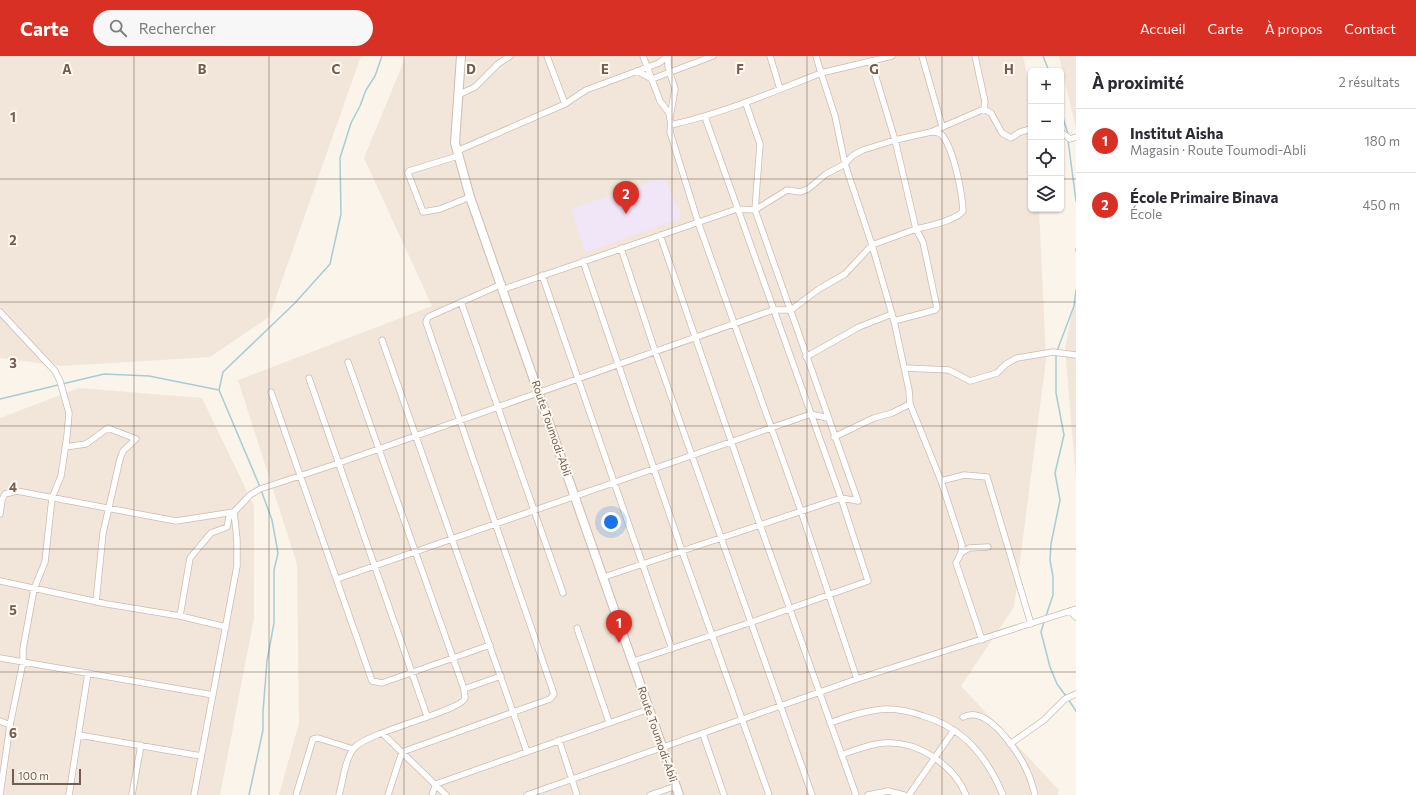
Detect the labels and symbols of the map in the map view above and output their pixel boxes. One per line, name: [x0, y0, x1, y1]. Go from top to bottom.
text: A: [62, 61, 72, 77]
text: B: [198, 61, 207, 77]
text: C: [332, 61, 341, 77]
text: D: [466, 61, 476, 77]
text: E: [601, 61, 609, 77]
text: F: [736, 61, 744, 77]
text: G: [869, 61, 879, 77]
text: H: [1004, 61, 1014, 77]
text: 1: [10, 109, 16, 125]
pin: 2: [613, 181, 639, 214]
text: 2: [9, 232, 17, 248]
text: 3: [9, 355, 17, 371]
street label: Route Toumodi-Abli: [529, 378, 575, 478]
text: 4: [9, 479, 17, 495]
your location: [601, 512, 621, 532]
text: 5: [9, 602, 17, 618]
pin: 1: [606, 610, 632, 643]
street label: Route Toumodi-Abli: [635, 684, 681, 784]
text: 6: [9, 725, 17, 741]
scale bar: [12, 767, 81, 786]

